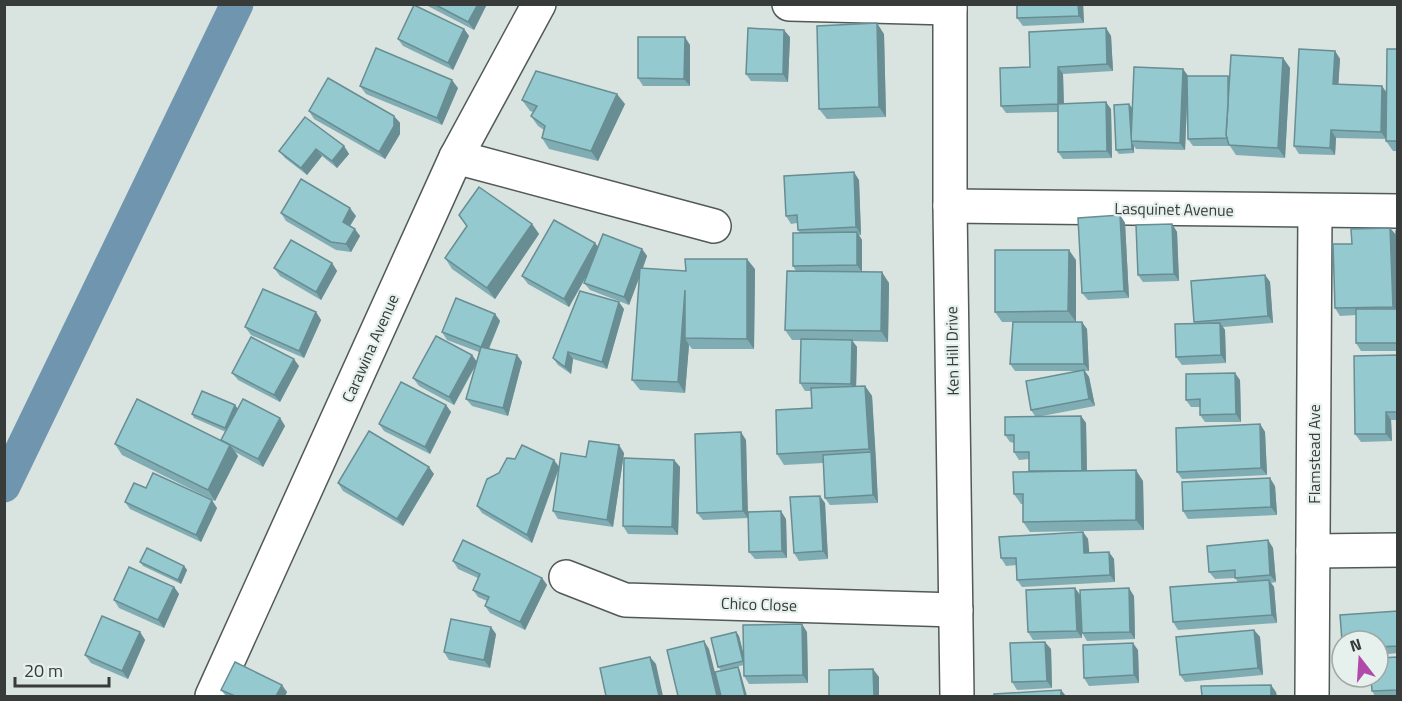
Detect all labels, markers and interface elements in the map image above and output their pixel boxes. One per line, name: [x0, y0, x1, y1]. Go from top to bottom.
street label: Lasquinet Avenue: [1114, 196, 1234, 222]
street label: Carawina Avenue: [335, 290, 405, 406]
street label: Ken Hill Drive: [939, 306, 965, 396]
street label: Flamstead Ave: [1302, 404, 1326, 504]
street label: Chico Close: [721, 591, 797, 617]
north arrow: [1330, 629, 1390, 689]
text: N: [1347, 632, 1364, 658]
scale bar: [15, 650, 110, 688]
text: 20 m: [24, 657, 63, 684]

